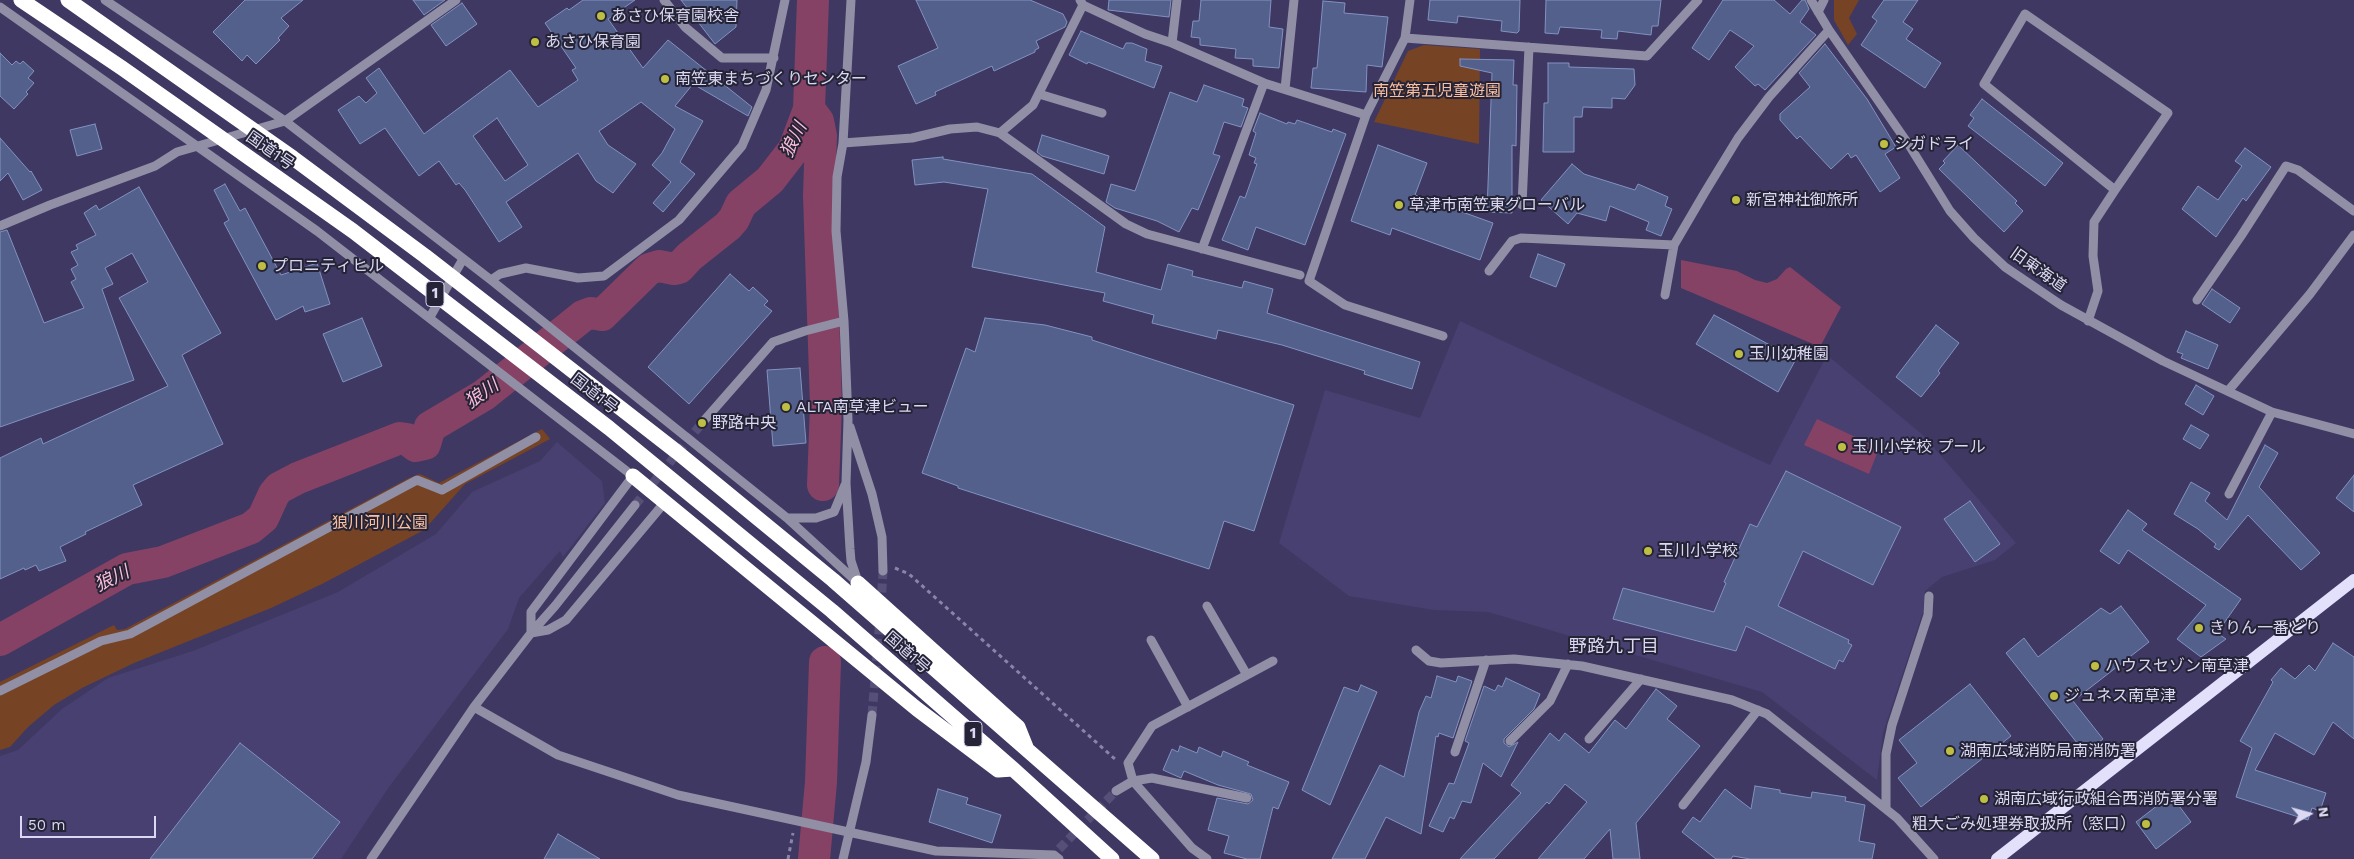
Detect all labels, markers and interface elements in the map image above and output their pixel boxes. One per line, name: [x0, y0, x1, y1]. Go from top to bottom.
place label: あさひ保育園校舎: [611, 6, 739, 26]
marker: あさひ保育園校舎: [595, 10, 607, 22]
place label: あさひ保育園: [545, 32, 641, 52]
marker: あさひ保育園: [529, 36, 541, 48]
place label: 南笠東まちづくりセンター: [675, 69, 867, 89]
marker: 南笠東まちづくりセンター: [659, 73, 671, 85]
park label: 南笠第五児童遊園: [1373, 81, 1501, 101]
water label: 狼川: [776, 119, 812, 161]
street label: 国道1号: [242, 128, 298, 174]
place label: シガドライ: [1894, 134, 1974, 154]
marker: シガドライ: [1878, 138, 1890, 150]
place label: 新宮神社御旅所: [1746, 190, 1858, 210]
marker: 新宮神社御旅所: [1730, 194, 1742, 206]
place label: 草津市南笠東グローバル: [1409, 195, 1585, 215]
marker: 草津市南笠東グローバル: [1393, 199, 1405, 211]
street label: 旧東海道: [2006, 244, 2070, 296]
place label: プロニティヒル: [272, 256, 384, 276]
marker: プロニティヒル: [256, 260, 268, 272]
road number: 1: [426, 282, 444, 306]
place label: 玉川幼稚園: [1749, 344, 1829, 364]
marker: 玉川幼稚園: [1733, 348, 1745, 360]
street label: 国道1号: [567, 370, 621, 418]
water label: 狼川: [461, 375, 503, 413]
place label: ALTA南草津ビュー: [796, 397, 929, 417]
marker: ALTA南草津ビュー: [780, 401, 792, 413]
place label: 野路中央: [712, 413, 776, 433]
marker: 野路中央: [696, 417, 708, 429]
place label: 玉川小学校 プール: [1852, 437, 1985, 457]
marker: 玉川小学校 プール: [1836, 441, 1848, 453]
park label: 狼川河川公園: [332, 513, 428, 533]
place label: 玉川小学校: [1658, 541, 1738, 561]
marker: 玉川小学校: [1642, 545, 1654, 557]
water label: 狼川: [91, 561, 133, 597]
place label: きりん一番どり: [2209, 618, 2321, 638]
marker: きりん一番どり: [2193, 622, 2205, 634]
street label: 国道1号: [880, 628, 934, 678]
district label: 野路九丁目: [1569, 636, 1659, 658]
place label: ハウスセゾン南草津: [2105, 656, 2249, 676]
marker: ハウスセゾン南草津: [2089, 660, 2101, 672]
place label: ジュネス南草津: [2064, 686, 2176, 706]
marker: ジュネス南草津: [2048, 690, 2060, 702]
road number: 1: [964, 722, 982, 746]
place label: 湖南広域消防局南消防署: [1960, 741, 2136, 761]
marker: 湖南広域消防局南消防署: [1944, 745, 1956, 757]
place label: 湖南広域行政組合西消防署分署: [1994, 789, 2218, 809]
north arrow: [2284, 789, 2334, 839]
marker: 湖南広域行政組合西消防署分署: [1978, 793, 1990, 805]
scale bar: [22, 806, 159, 838]
text: N: [2315, 806, 2332, 818]
place label: 粗大ごみ処理券取扱所（窓口）: [1912, 814, 2136, 834]
text: 50 m: [28, 816, 65, 834]
marker: 粗大ごみ処理券取扱所（窓口）: [2140, 818, 2152, 830]

